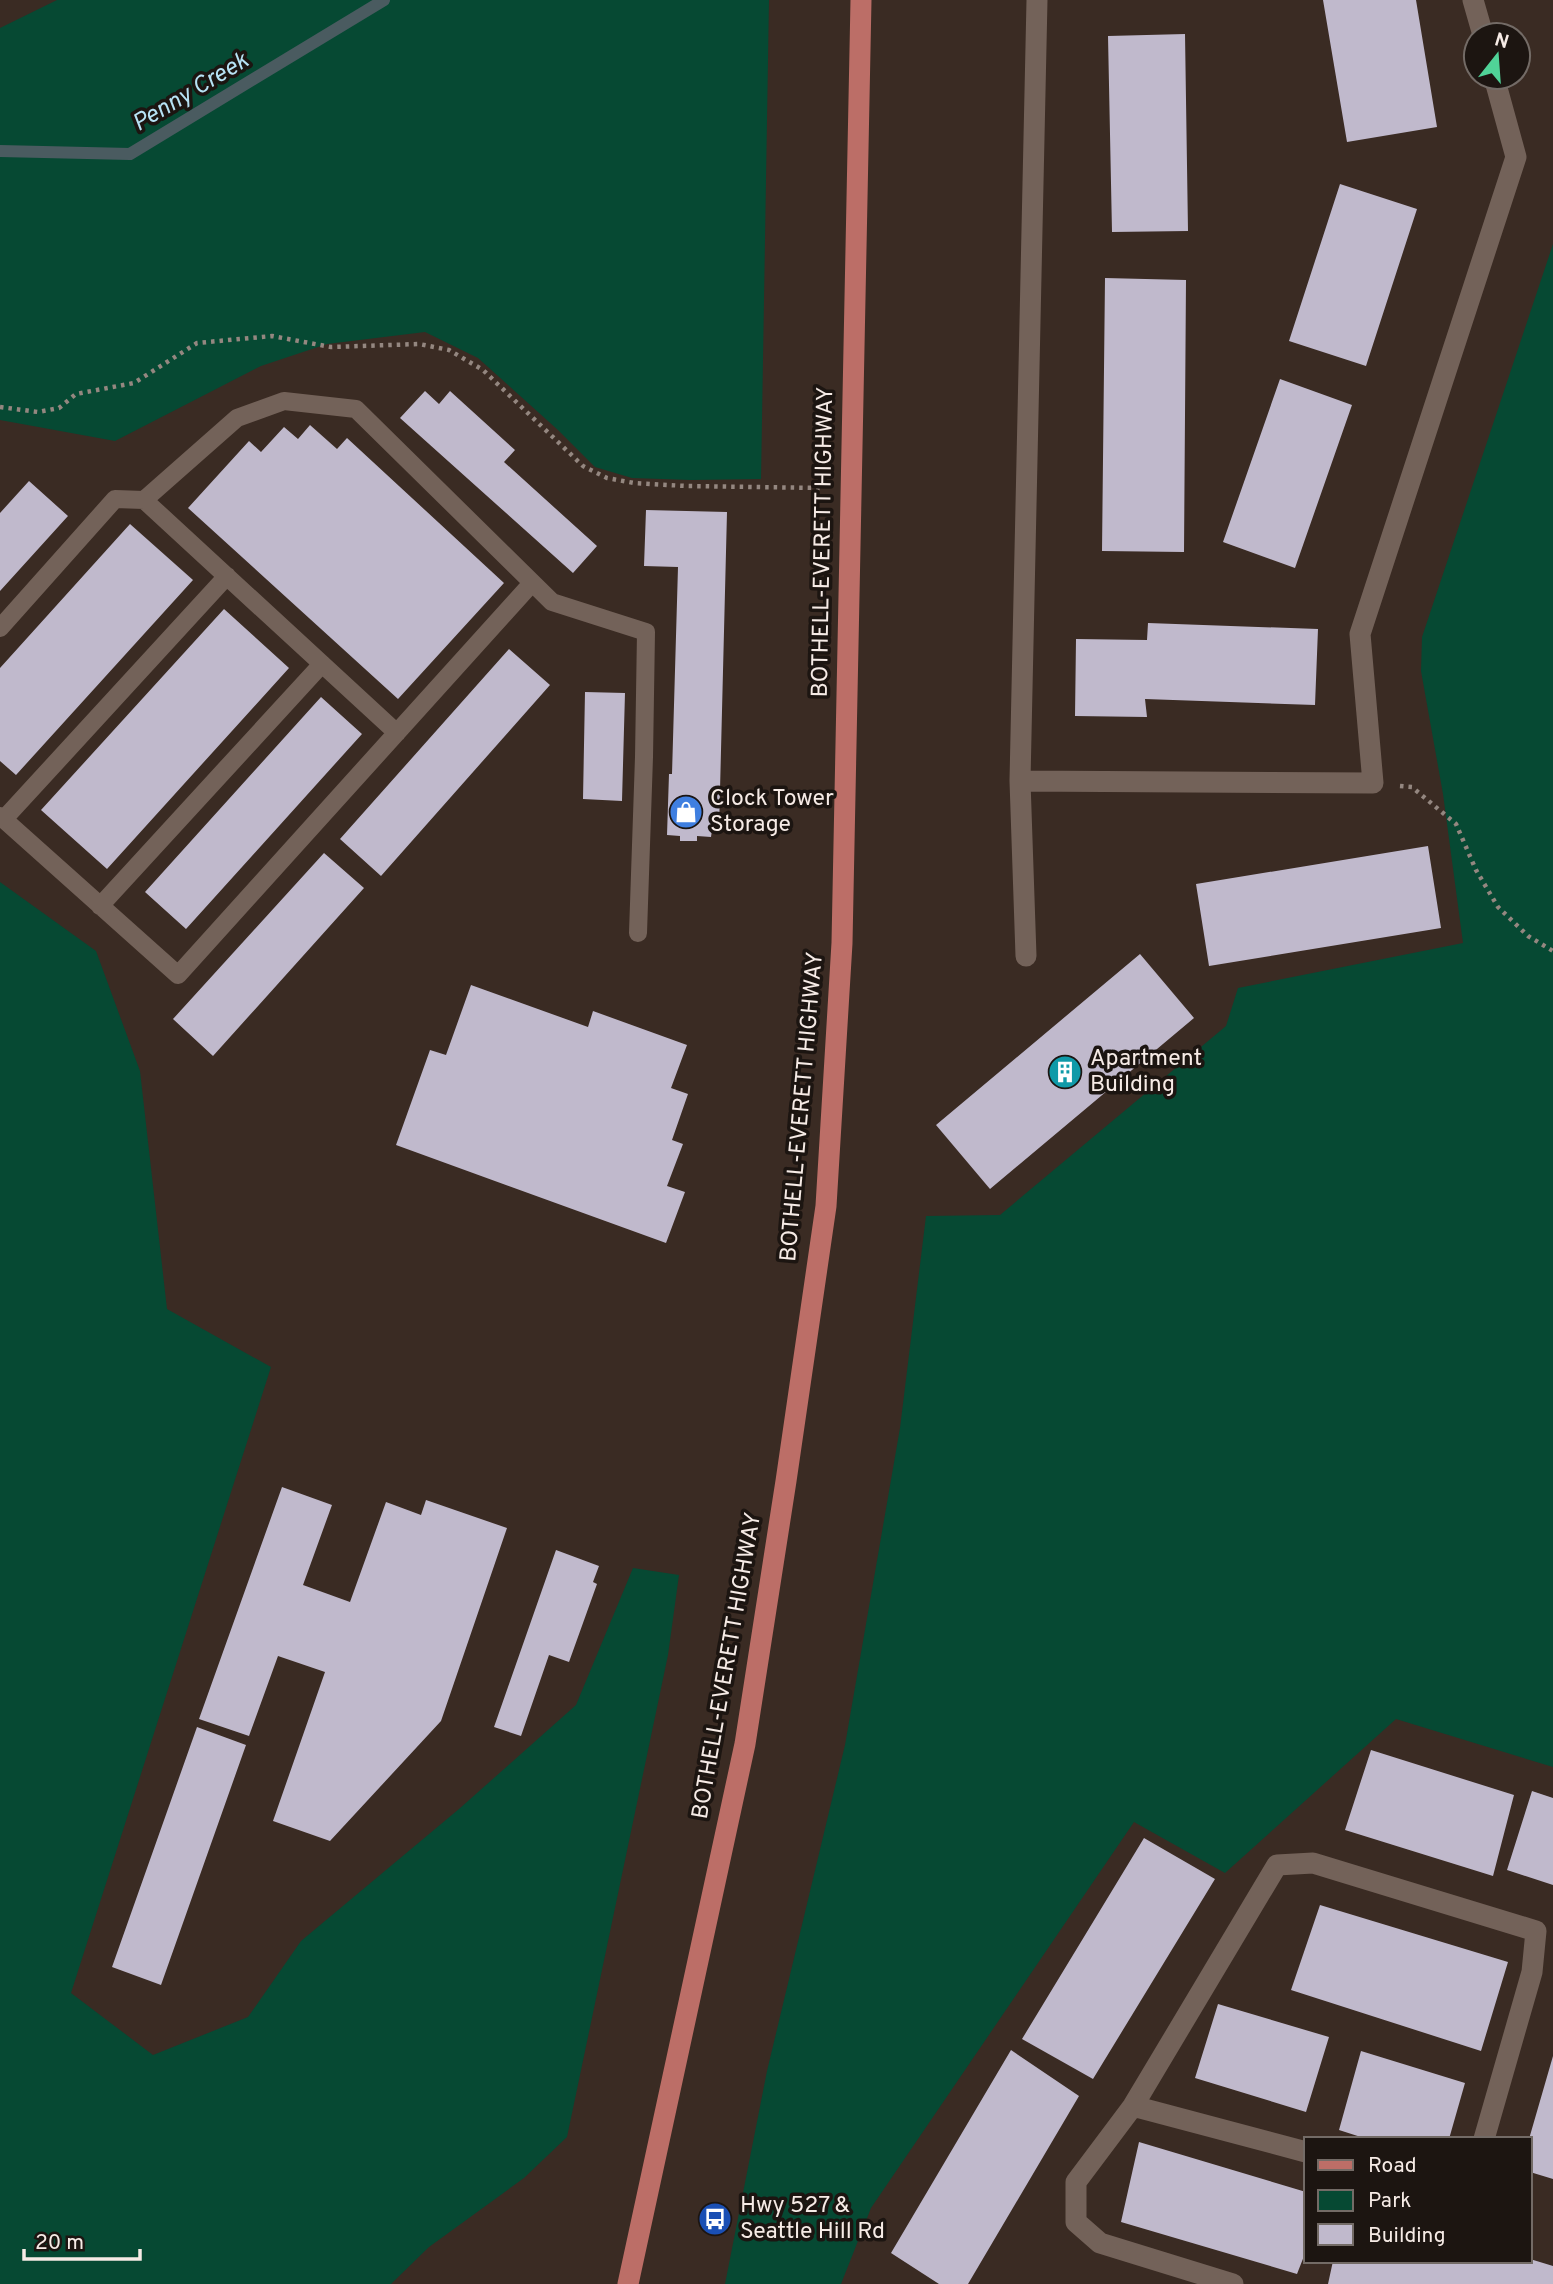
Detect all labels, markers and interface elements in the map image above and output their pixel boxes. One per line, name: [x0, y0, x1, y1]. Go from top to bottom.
north arrow: [1462, 21, 1532, 91]
text: N: [1491, 28, 1511, 55]
water label: Penny Creek: [128, 46, 255, 139]
street label: BOTHELL-EVERETT HIGHWAY: [807, 386, 841, 698]
place label: Clock Tower Storage: [710, 785, 834, 840]
shop icon: Clock Tower Storage: [667, 793, 705, 831]
street label: BOTHELL-EVERETT HIGHWAY: [775, 951, 831, 1263]
place label: Apartment Building: [1090, 1045, 1202, 1100]
building icon: Apartment Building: [1046, 1053, 1084, 1091]
street label: BOTHELL-EVERETT HIGHWAY: [687, 1510, 769, 1822]
legend: [1304, 2137, 1532, 2263]
text: Road: [1368, 2153, 1417, 2180]
text: Park: [1368, 2188, 1411, 2215]
place label: Hwy 527 & Seattle Hill Rd: [740, 2192, 885, 2247]
bus stop icon: Hwy 527 & Seattle Hill Rd: [696, 2200, 734, 2238]
scale bar: [24, 2218, 140, 2262]
text: Building: [1368, 2223, 1446, 2250]
text: 20 m: [35, 2230, 84, 2257]

